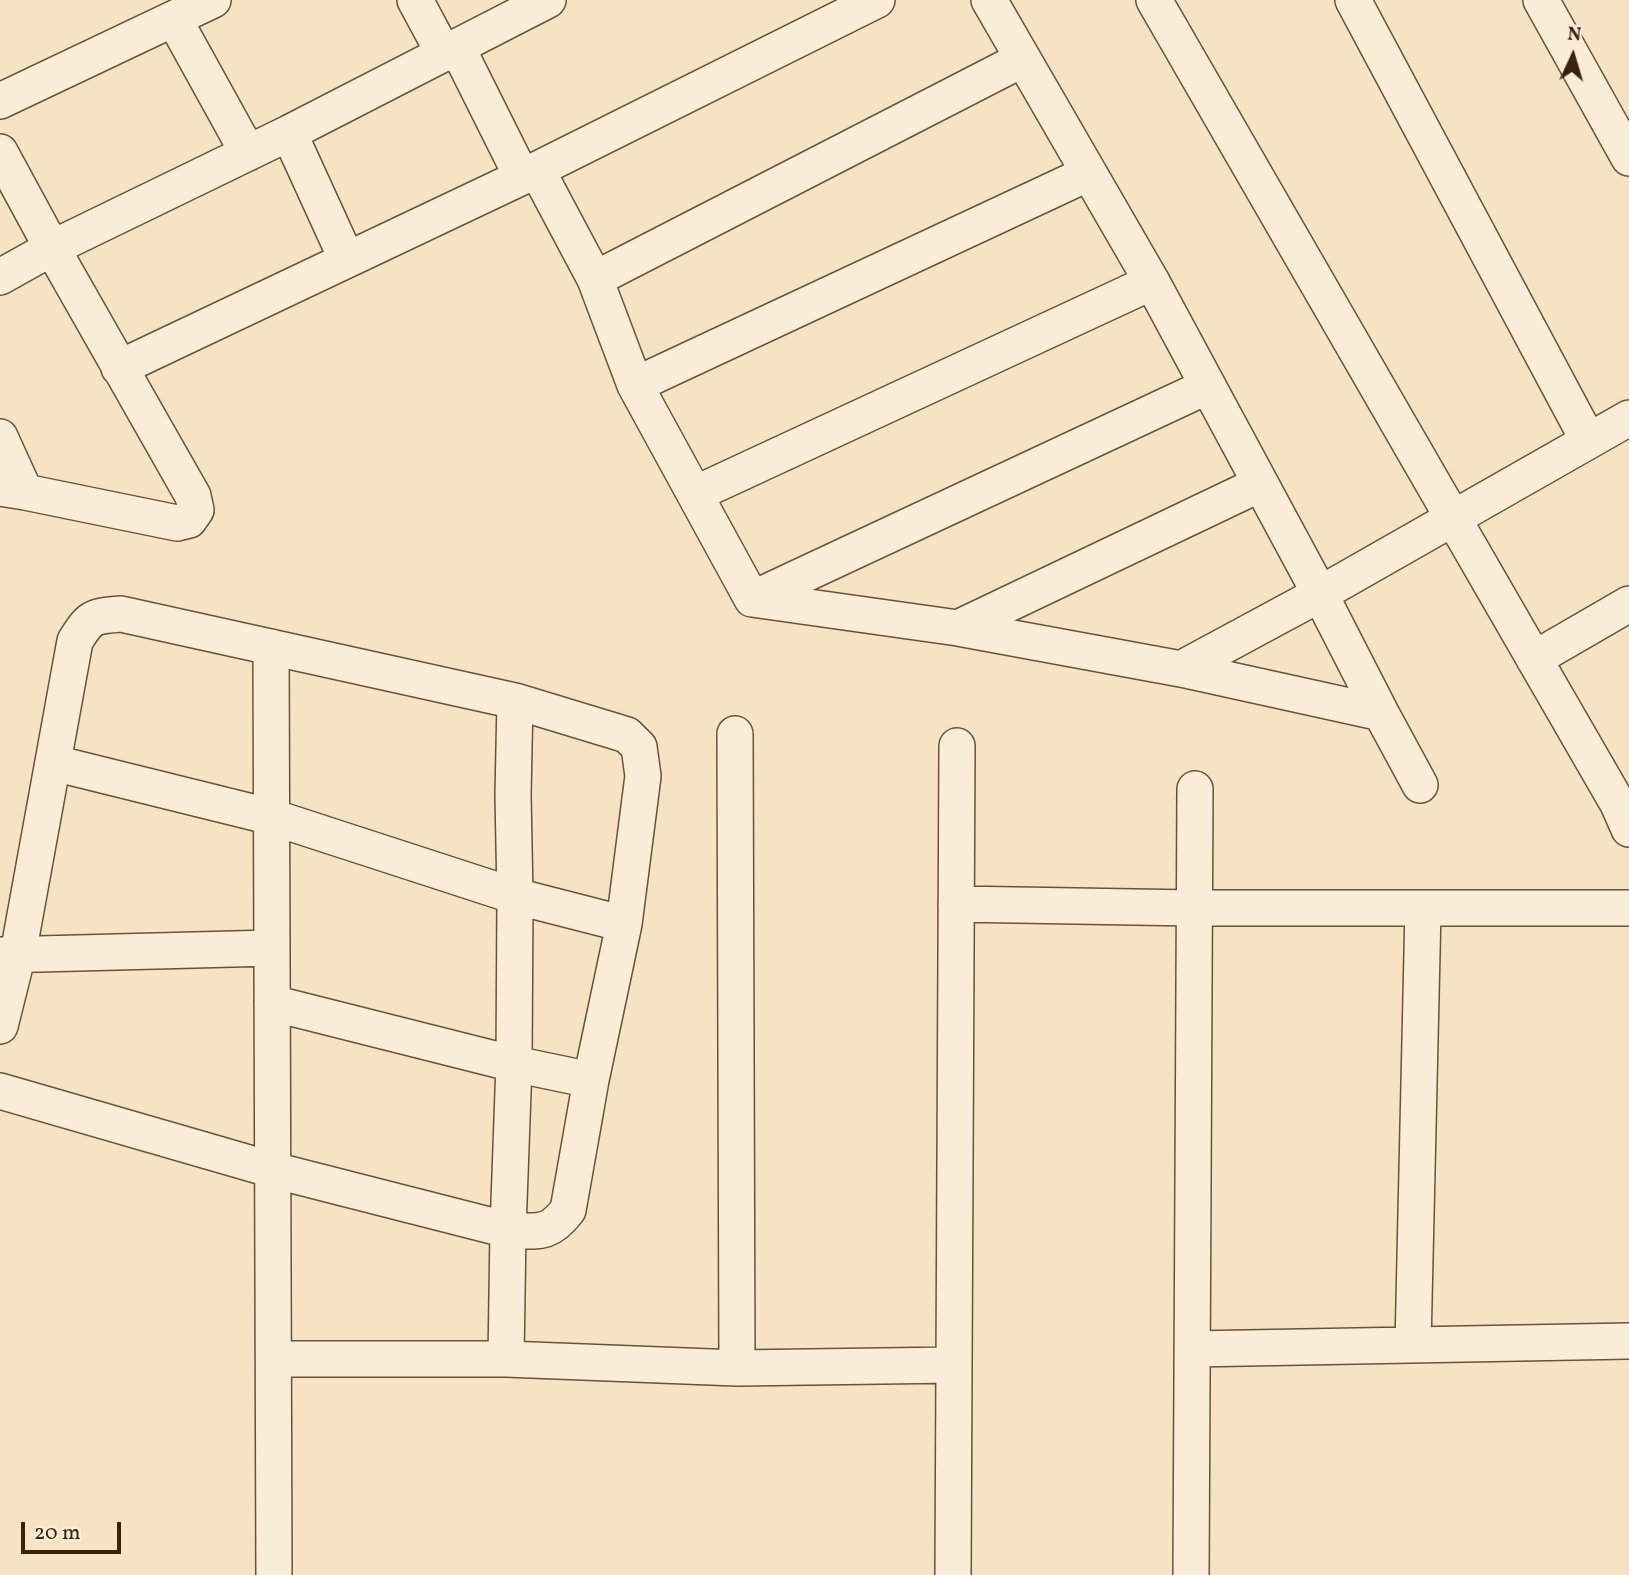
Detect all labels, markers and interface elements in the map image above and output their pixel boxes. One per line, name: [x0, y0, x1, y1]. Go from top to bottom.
north arrow: [1538, 21, 1608, 91]
text: N: [1567, 22, 1582, 49]
scale bar: [24, 1508, 124, 1552]
text: 20 m: [34, 1519, 80, 1548]

